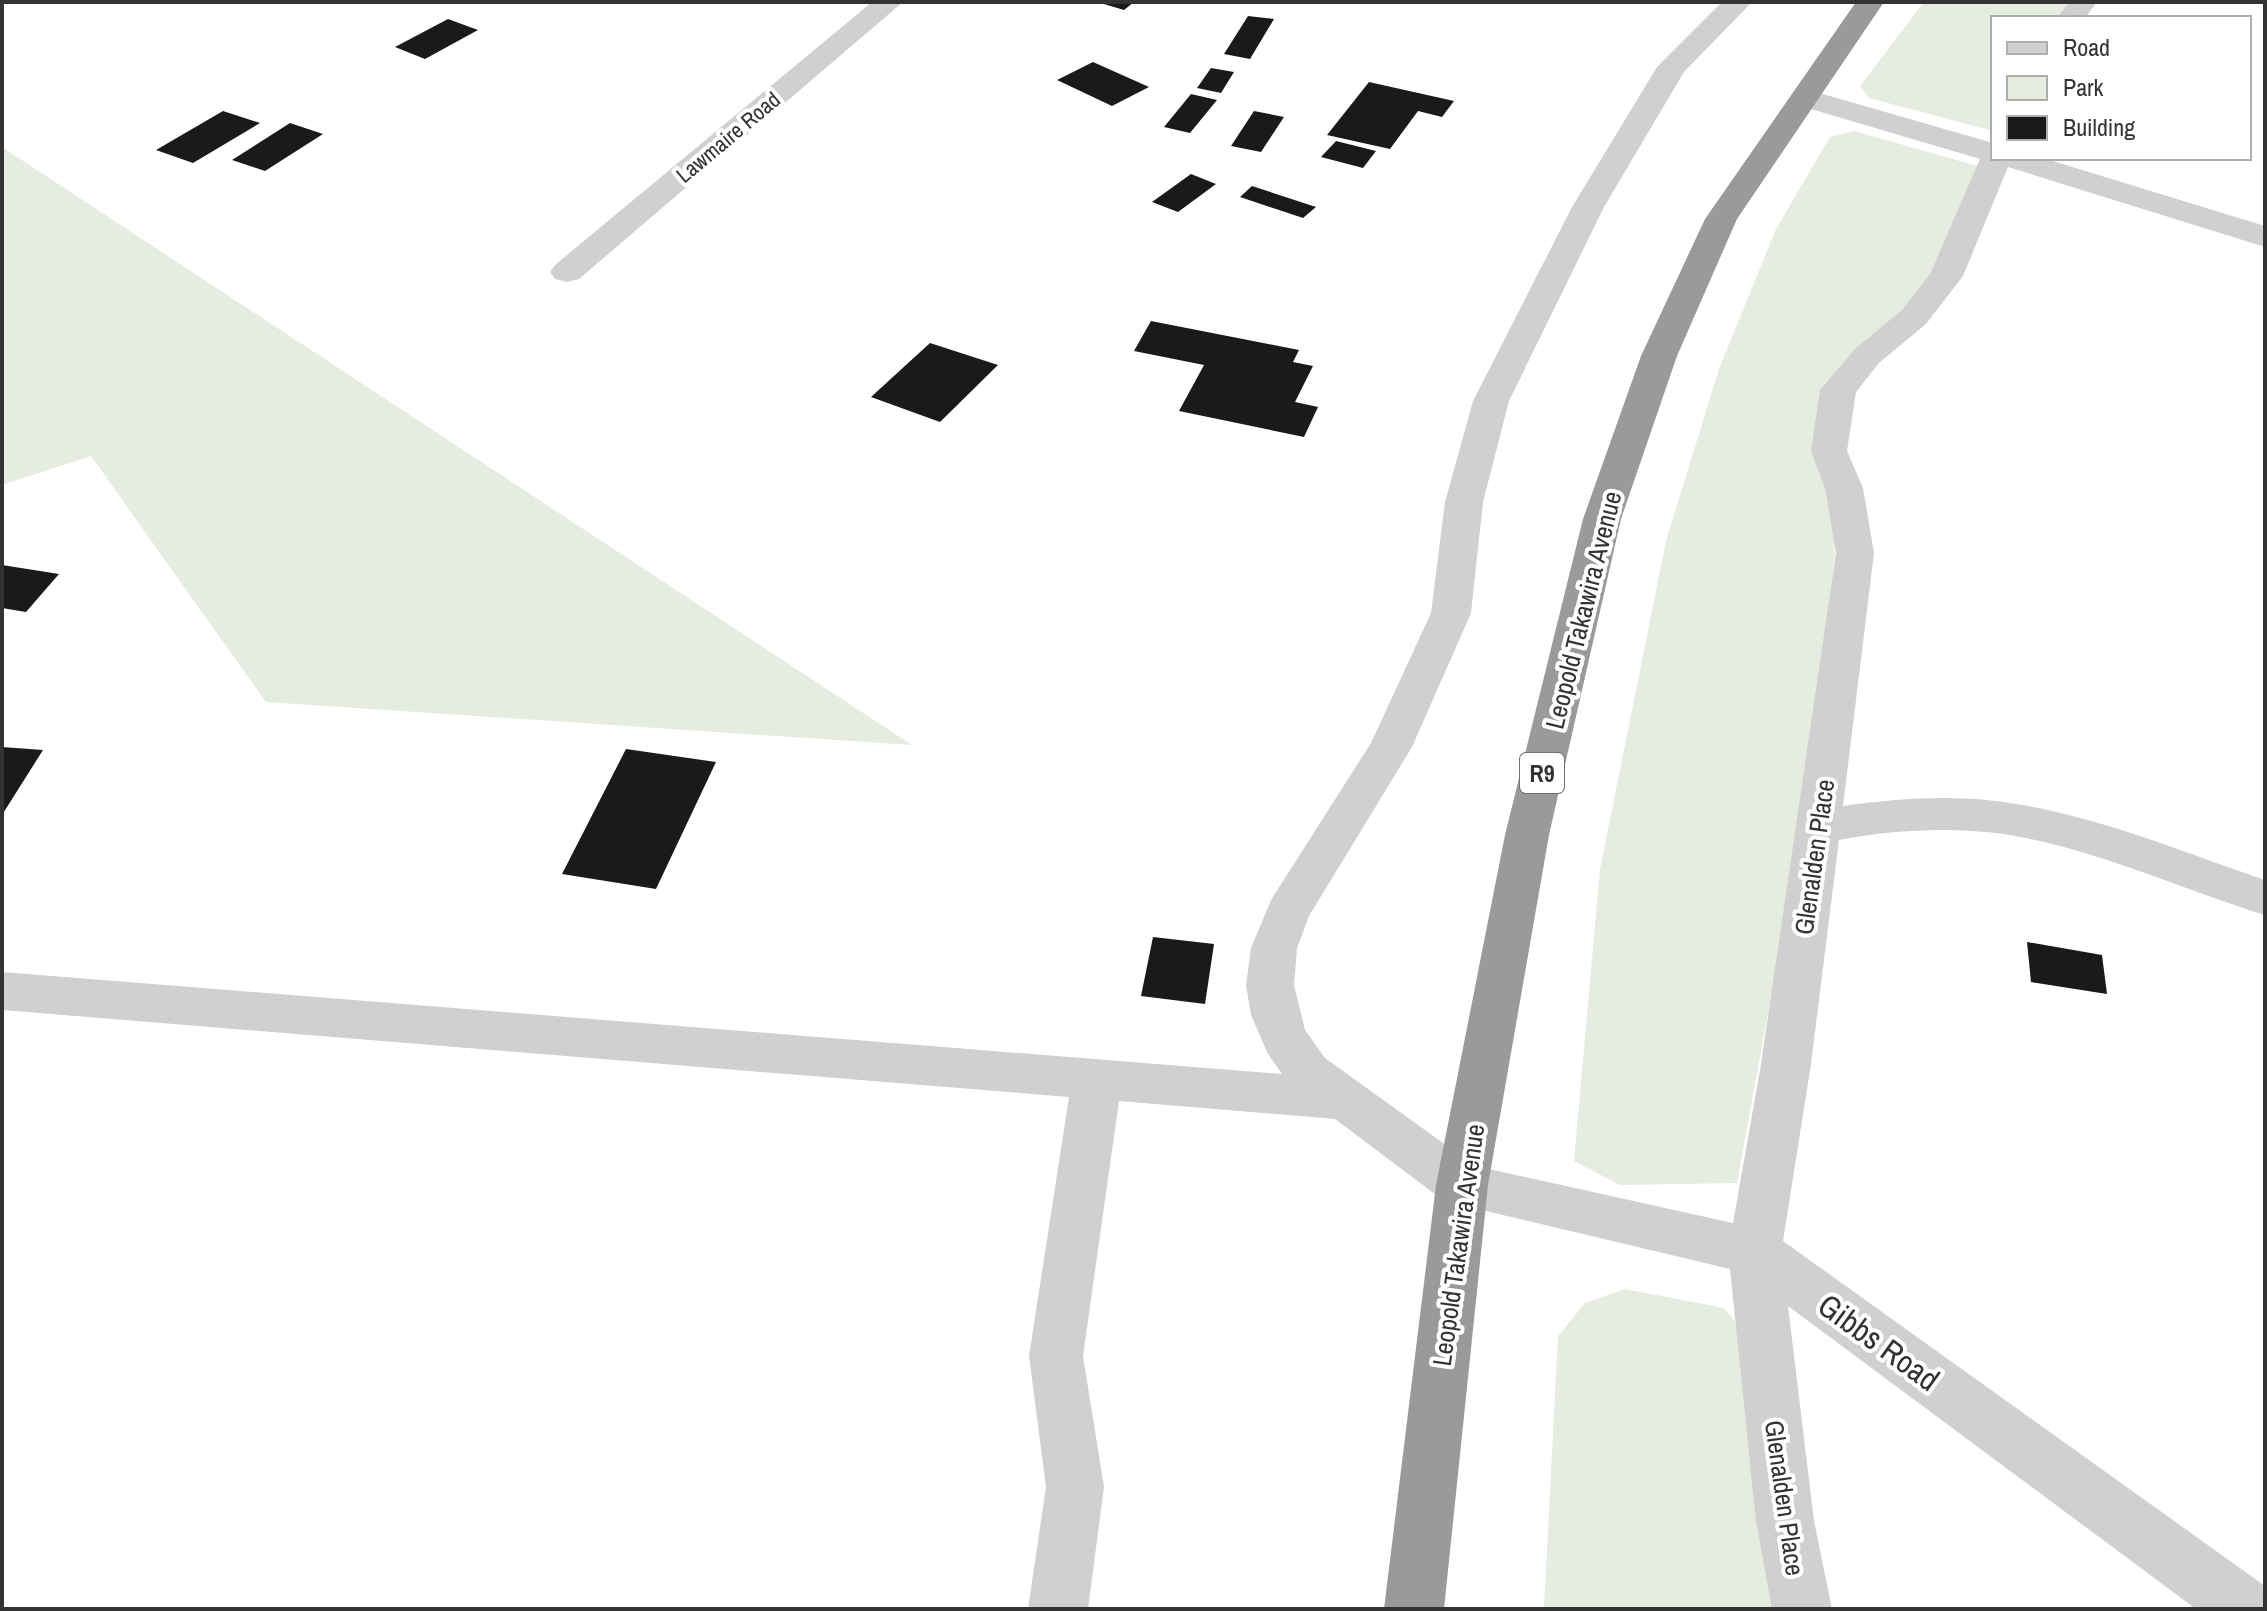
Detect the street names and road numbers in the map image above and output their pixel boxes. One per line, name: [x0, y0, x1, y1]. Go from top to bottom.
street label: Lawmaire Road: [670, 85, 786, 189]
street label: Leopold Takawira Avenue: [1537, 487, 1629, 733]
road number: R9: [1520, 753, 1564, 793]
street label: Glenalden Place: [1786, 777, 1842, 937]
street label: Leopold Takawira Avenue: [1424, 1122, 1492, 1368]
street label: Gibbs Road: [1810, 1283, 1948, 1401]
street label: Glenalden Place: [1757, 1418, 1813, 1578]

